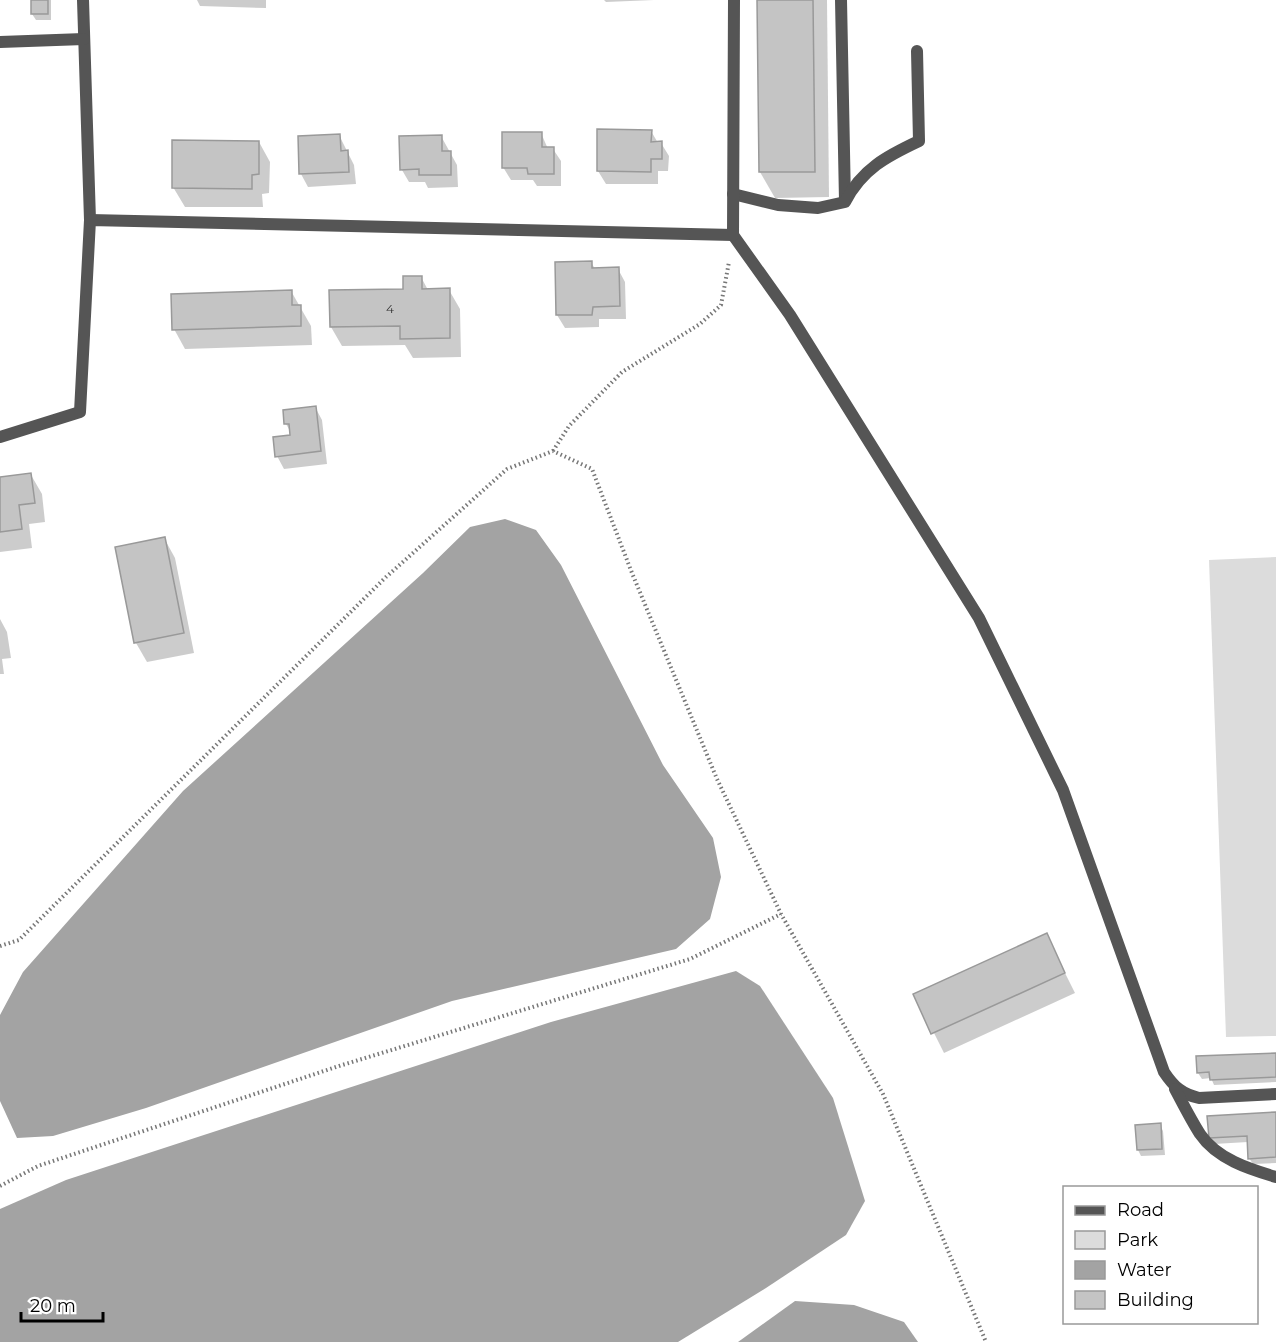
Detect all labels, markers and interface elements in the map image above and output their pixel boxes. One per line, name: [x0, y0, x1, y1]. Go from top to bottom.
house number: 4: [386, 301, 394, 316]
legend: [1063, 1186, 1258, 1324]
text: Road: [1117, 1199, 1164, 1221]
text: Park: [1117, 1229, 1158, 1251]
text: Water: [1117, 1259, 1172, 1281]
scale bar: [21, 1285, 104, 1323]
text: Building: [1117, 1289, 1194, 1311]
text: 20 m: [30, 1295, 76, 1317]

